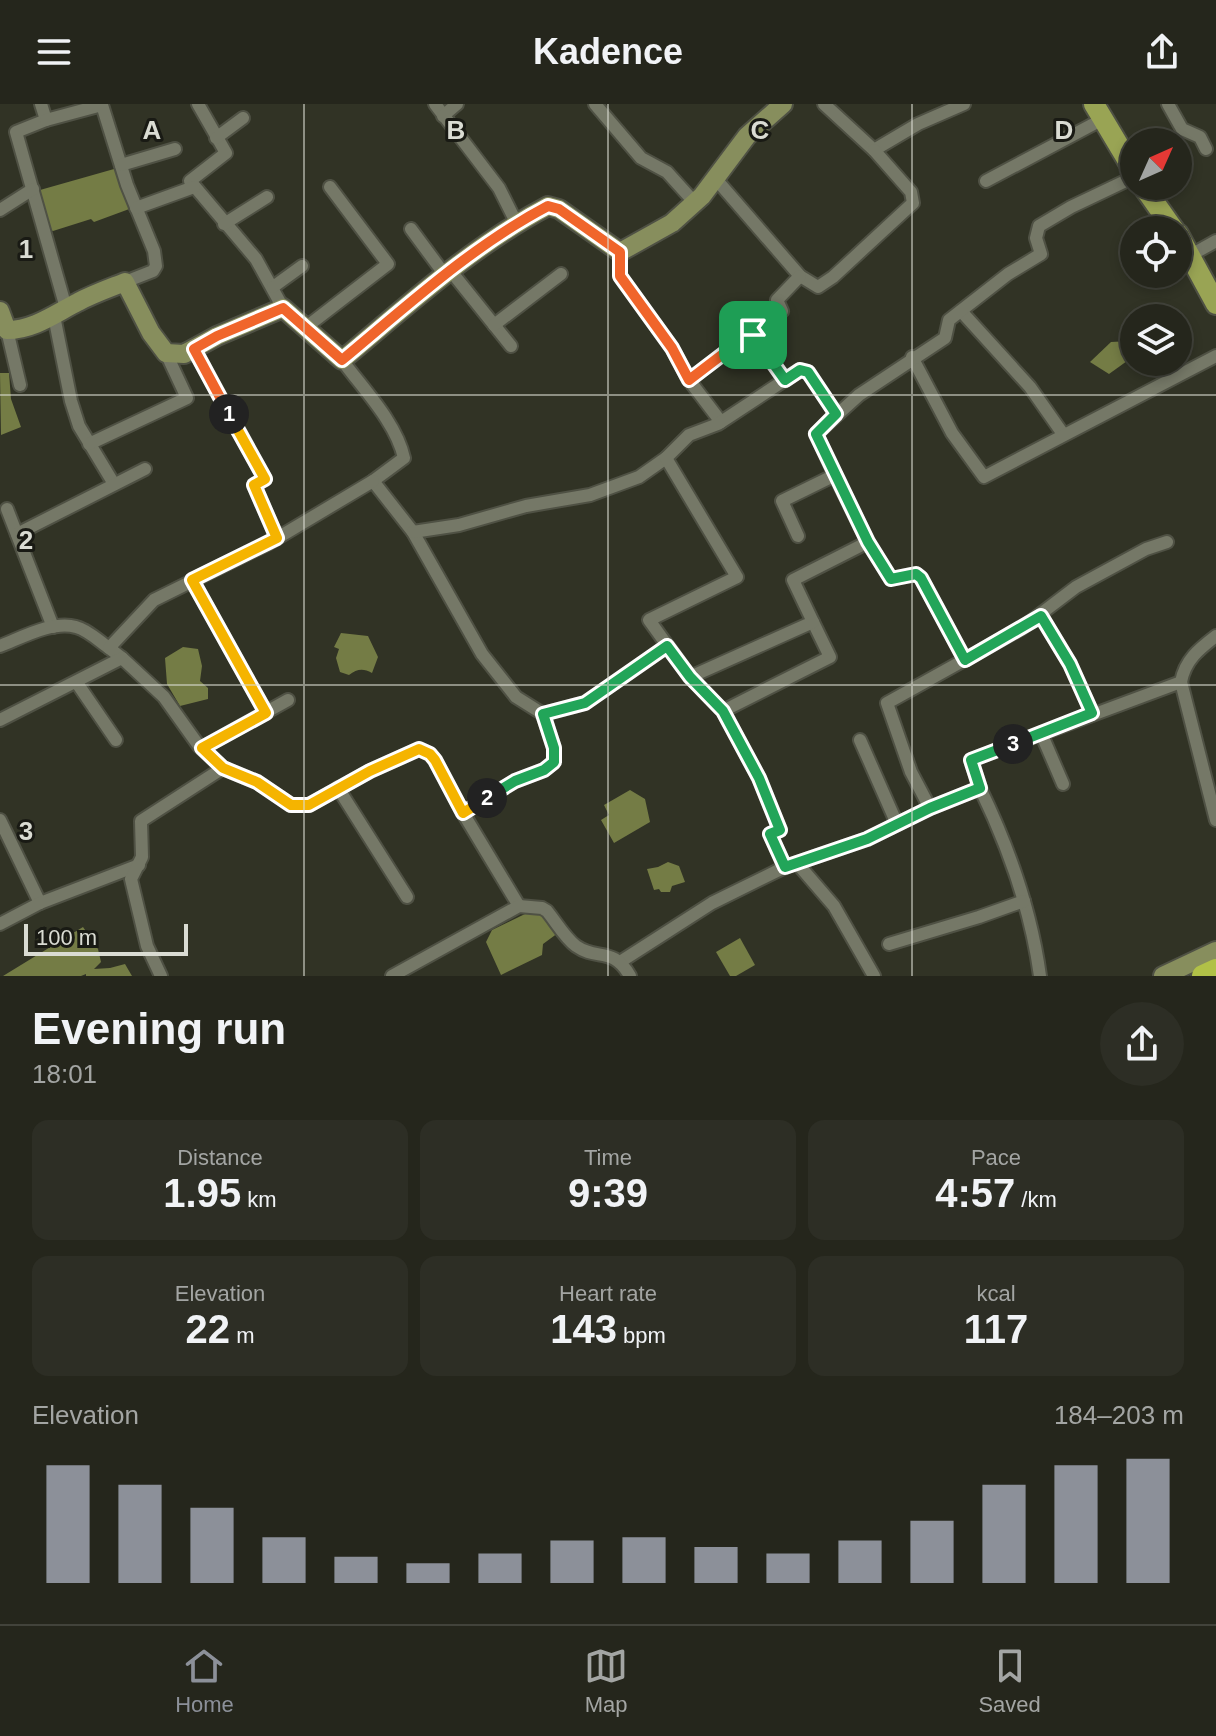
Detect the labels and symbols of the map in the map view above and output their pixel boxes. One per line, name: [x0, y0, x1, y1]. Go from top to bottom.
text: A: [143, 115, 162, 145]
text: B: [447, 115, 465, 145]
text: C: [751, 115, 770, 145]
text: D: [1055, 115, 1073, 145]
north arrow: [1120, 128, 1192, 200]
text: 1: [19, 234, 33, 264]
pin: [719, 301, 787, 369]
pin: 1: [209, 394, 249, 434]
text: 2: [19, 525, 33, 555]
pin: 3: [993, 724, 1033, 764]
pin: 2: [467, 778, 507, 818]
text: 3: [19, 816, 33, 846]
scale bar: [24, 920, 188, 956]

